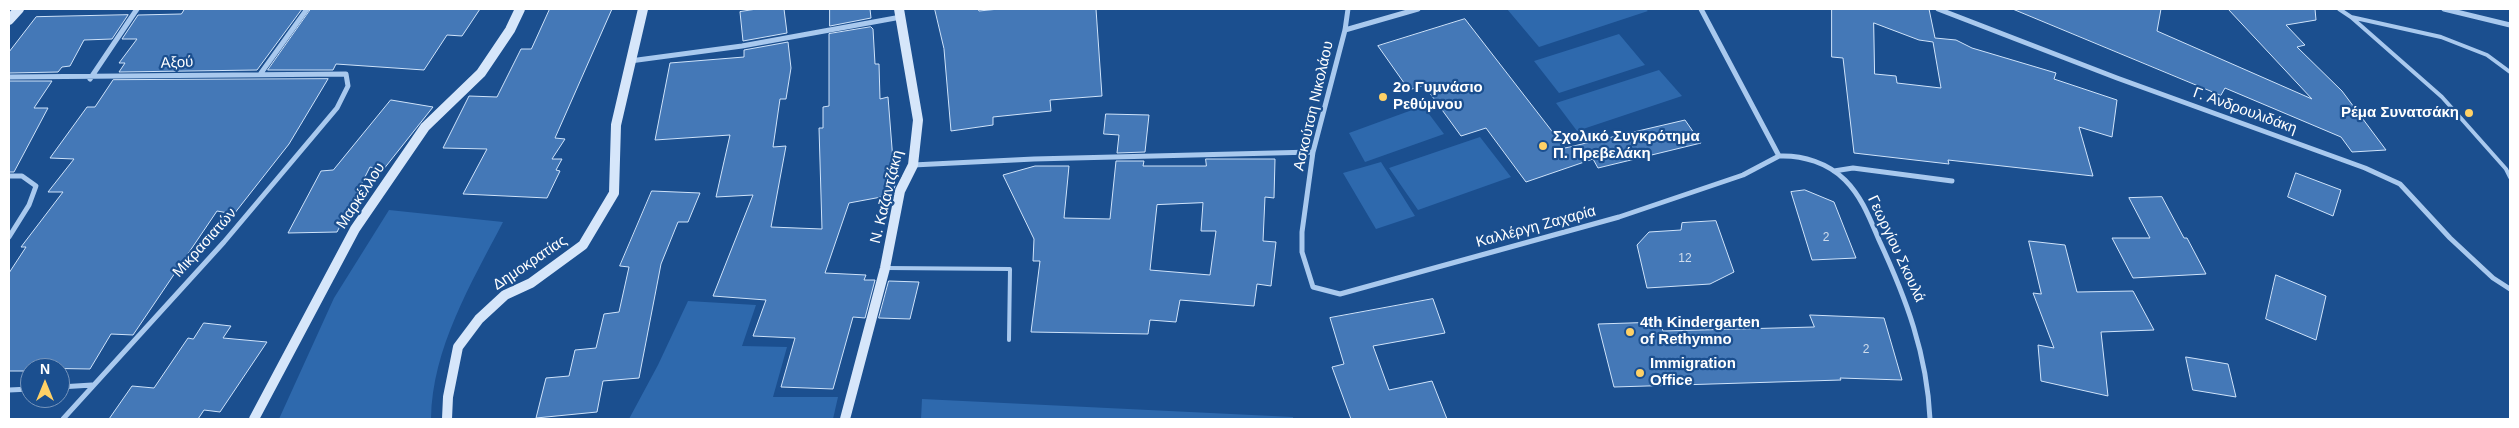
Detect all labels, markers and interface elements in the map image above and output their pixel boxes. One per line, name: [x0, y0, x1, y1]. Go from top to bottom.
street label: Ασκούτση Νικολάου: [1290, 39, 1338, 173]
street label: Αξού: [160, 53, 194, 73]
place label: 2ο Γυμνάσιο Ρεθύμνου: [1393, 79, 1483, 114]
street label: Γ. Ανδρουλιδάκη: [2191, 84, 2299, 138]
marker: 2ο Γυμνάσιο Ρεθύμνου: [1377, 91, 1389, 103]
place label: Ρέμα Συνατσάκη: [2341, 104, 2459, 122]
marker: Ρέμα Συνατσάκη: [2463, 107, 2475, 119]
place label: Σχολικό Συγκρότημα Π. Πρεβελάκη: [1553, 128, 1700, 163]
marker: Σχολικό Συγκρότημα Π. Πρεβελάκη: [1537, 140, 1549, 152]
street label: Ν. Καζαντζάκη: [867, 149, 907, 245]
street label: Μαρκέλλου: [333, 160, 389, 232]
street label: Γεωργίου Σκουλά: [1863, 193, 1929, 305]
street label: Καλλέργη Ζαχαρία: [1474, 202, 1598, 252]
street label: Μικρασιατών: [169, 205, 241, 281]
house number: 2: [1823, 231, 1829, 245]
street label: Δημοκρατίας: [490, 232, 570, 294]
house number: 12: [1678, 252, 1692, 266]
place label: 4th Kindergarten of Rethymno: [1640, 314, 1760, 349]
marker: 4th Kindergarten of Rethymno: [1624, 326, 1636, 338]
house number: 2: [1863, 343, 1869, 357]
place label: Immigration Office: [1650, 355, 1736, 390]
north arrow: [20, 358, 70, 408]
text: N: [40, 361, 50, 377]
marker: Immigration Office: [1634, 367, 1646, 379]

